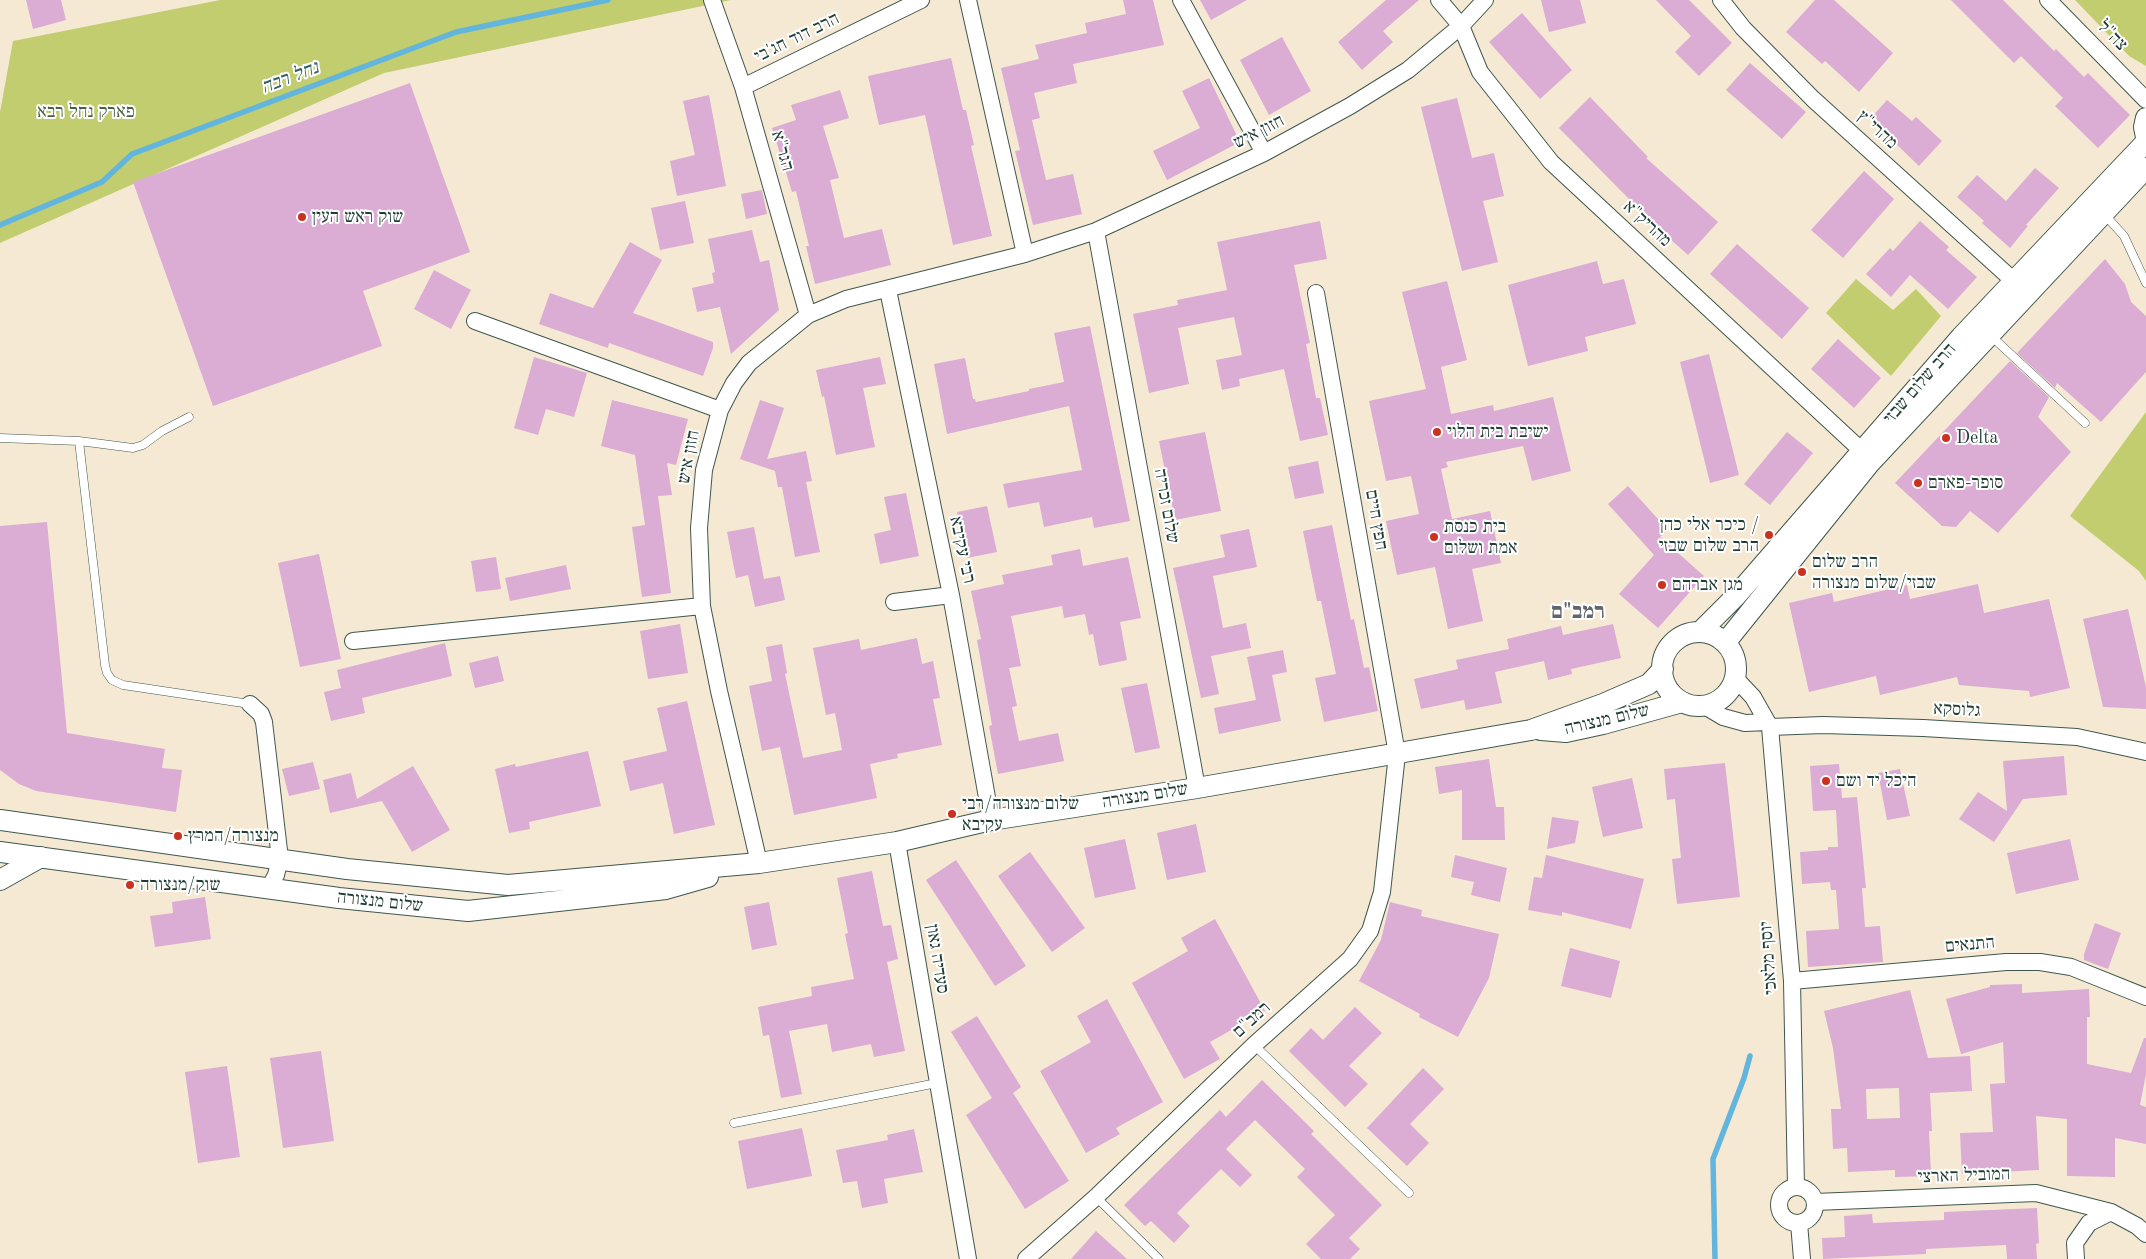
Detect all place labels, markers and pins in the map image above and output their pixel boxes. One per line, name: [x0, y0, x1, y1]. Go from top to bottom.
place label: שוק ראש העין: [312, 206, 403, 228]
marker: שוק ראש העין: [296, 211, 308, 223]
place label: ישיבת בית הלוי: [1447, 421, 1548, 443]
marker: ישיבת בית הלוי: [1431, 426, 1443, 438]
place label: Delta: [1956, 427, 1998, 449]
marker: Delta: [1940, 432, 1952, 444]
place label: סופר-פארם: [1928, 472, 2003, 494]
marker: סופר-פארם: [1912, 477, 1924, 489]
place label: כיכר אלי כהן / הרב שלום שבזי: [1659, 514, 1759, 556]
place label: בית כנסת אמת ושלום: [1444, 516, 1518, 558]
marker: כיכר אלי כהן / הרב שלום שבזי: [1763, 529, 1775, 541]
marker: בית כנסת אמת ושלום: [1428, 531, 1440, 543]
place label: הרב שלום שבזי/שלום מנצורה: [1812, 551, 1936, 594]
marker: הרב שלום שבזי/שלום מנצורה: [1796, 566, 1808, 578]
place label: מגן אברהם: [1672, 574, 1743, 596]
marker: מגן אברהם: [1656, 579, 1668, 591]
place label: היכל יד ושם: [1836, 770, 1917, 792]
marker: היכל יד ושם: [1820, 775, 1832, 787]
place label: שלום מנצורה/רבי עקיבא: [962, 793, 1079, 836]
marker: שלום מנצורה/רבי עקיבא: [946, 808, 958, 820]
place label: מנצורה/המרץ: [188, 825, 279, 847]
marker: מנצורה/המרץ: [172, 830, 184, 842]
place label: שוק/מנצורה: [140, 874, 220, 896]
marker: שוק/מנצורה: [124, 879, 136, 891]

